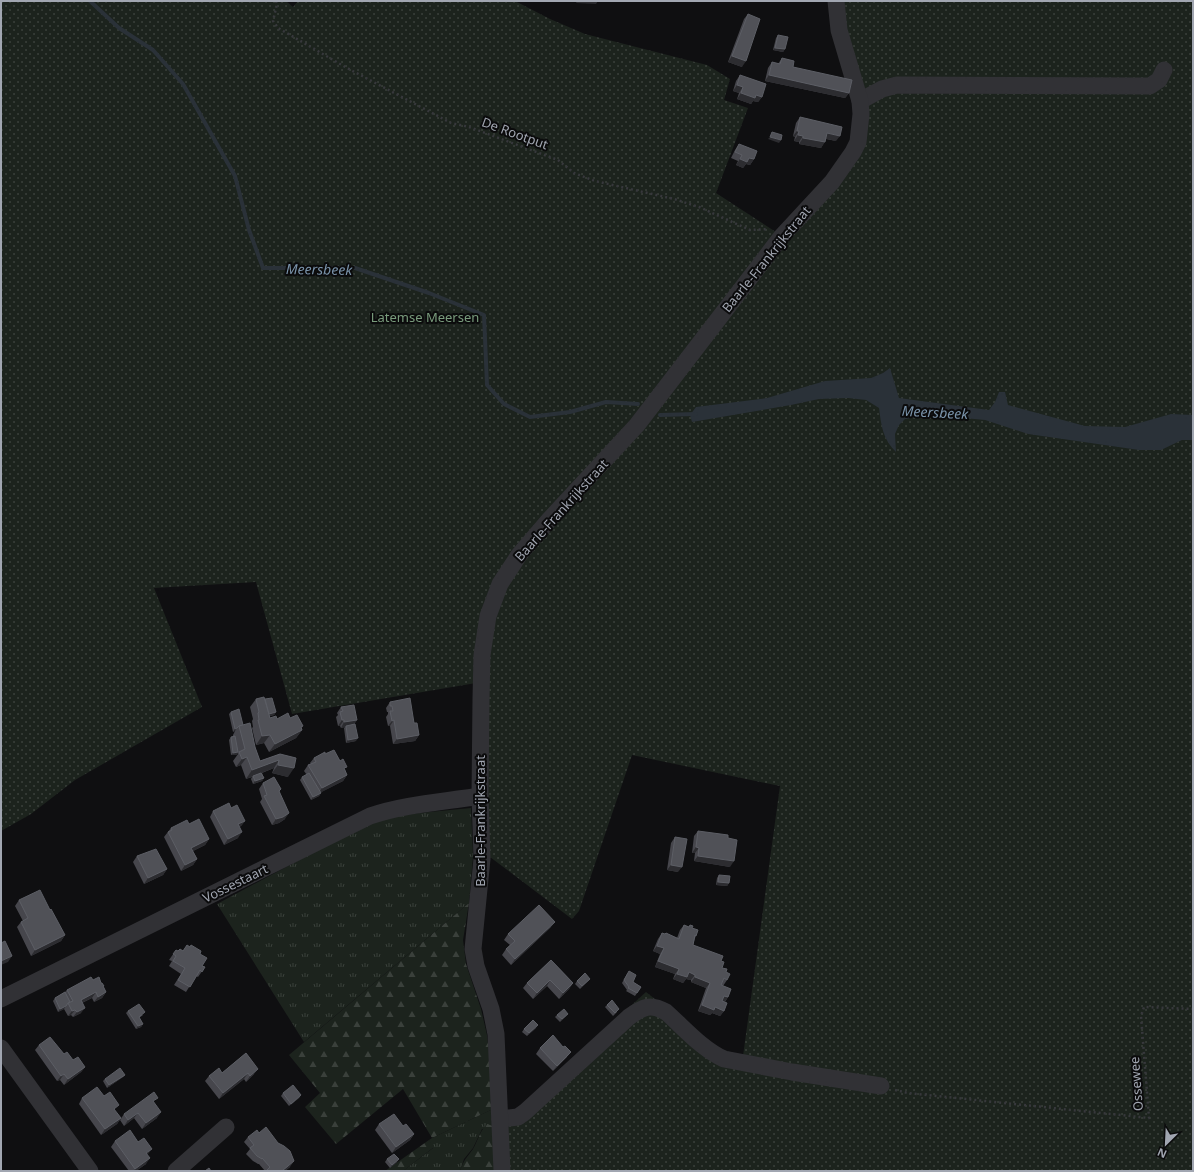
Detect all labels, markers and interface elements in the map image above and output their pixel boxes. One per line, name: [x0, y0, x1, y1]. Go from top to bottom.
street label: De Rootput: [479, 113, 551, 153]
street label: Baarle-Frankrijkstraat: [718, 202, 815, 316]
water label: Meersbeek: [286, 259, 353, 279]
park label: Latemse Meersen: [371, 308, 479, 326]
water label: Meersbeek: [901, 401, 970, 423]
street label: Baarle-Frankrijkstraat: [510, 455, 612, 565]
street label: Baarle-Frankrijkstraat: [471, 755, 489, 887]
street label: Vossestaart: [199, 859, 271, 907]
street label: Ossewee: [1125, 1056, 1147, 1112]
north arrow: [1146, 1124, 1186, 1164]
text: N: [1155, 1145, 1169, 1162]

